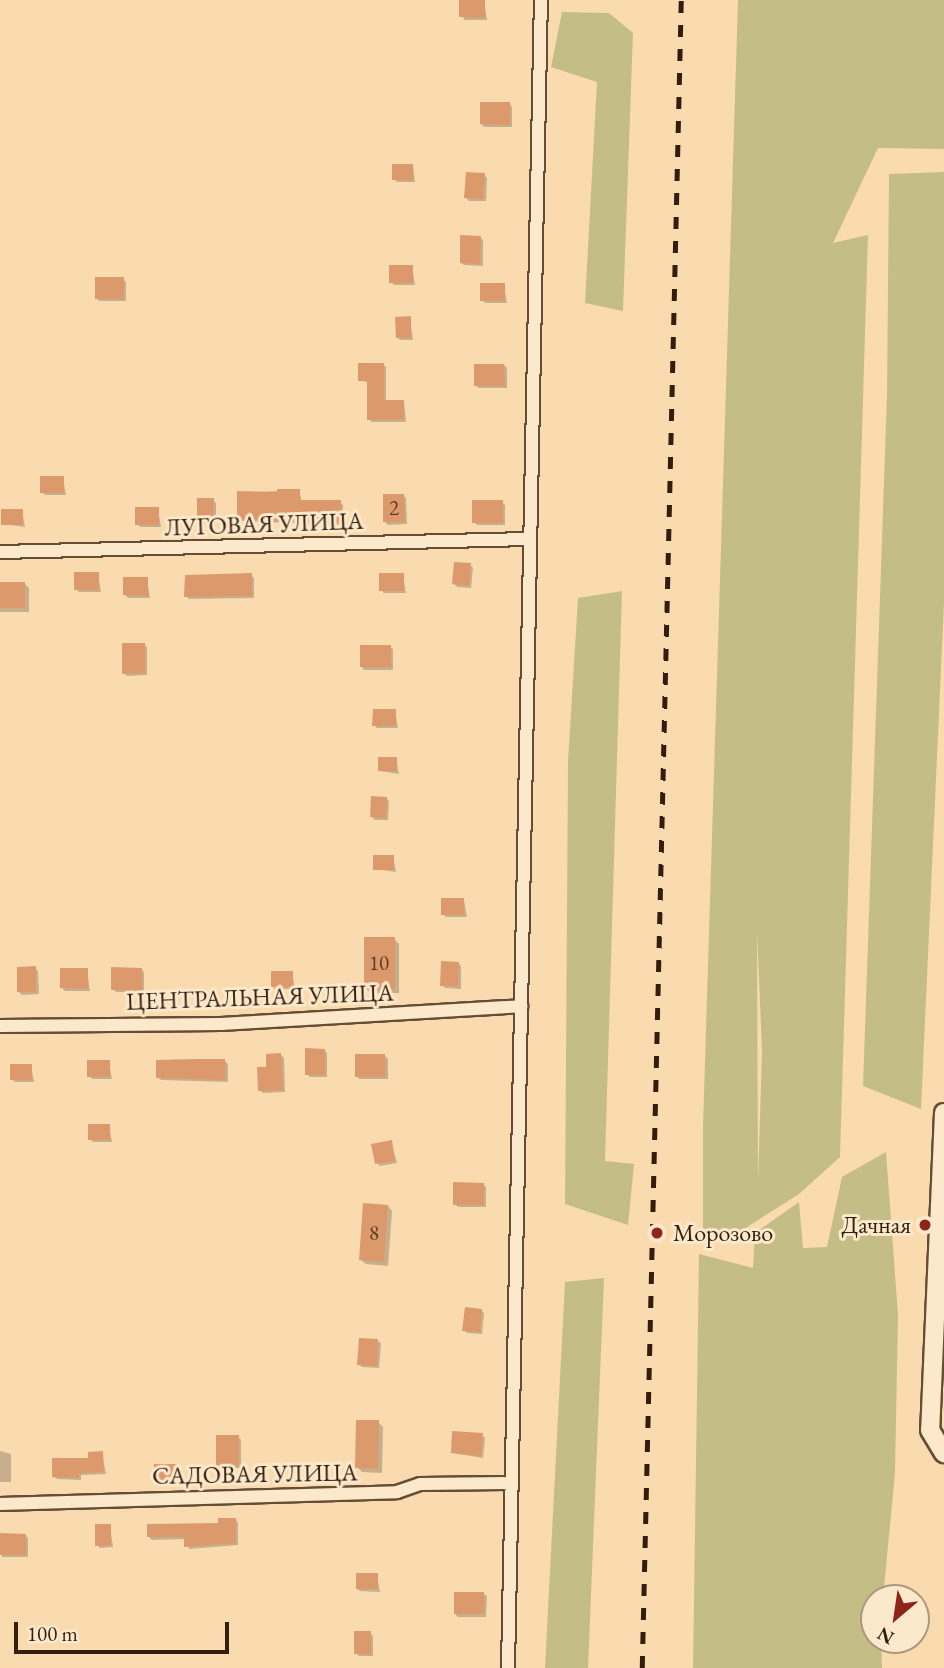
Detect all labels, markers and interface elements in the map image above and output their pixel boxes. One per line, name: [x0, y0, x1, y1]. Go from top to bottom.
house number: 2: [389, 495, 399, 521]
street label: ЛУГОВАЯ УЛИЦА: [164, 506, 364, 542]
house number: 10: [369, 950, 389, 976]
street label: ЦЕНТРАЛЬНАЯ УЛИЦА: [126, 978, 394, 1016]
place label: Дачная: [841, 1211, 911, 1239]
marker: Дачная: [917, 1217, 933, 1233]
place label: Морозово: [673, 1219, 773, 1247]
house number: 8: [369, 1220, 379, 1246]
marker: Морозово: [647, 1223, 667, 1243]
street label: САДОВАЯ УЛИЦА: [152, 1458, 358, 1490]
north arrow: [860, 1584, 930, 1654]
scale bar: [18, 1608, 233, 1652]
text: 100 m: [27, 1620, 78, 1647]
text: N: [873, 1621, 898, 1651]

